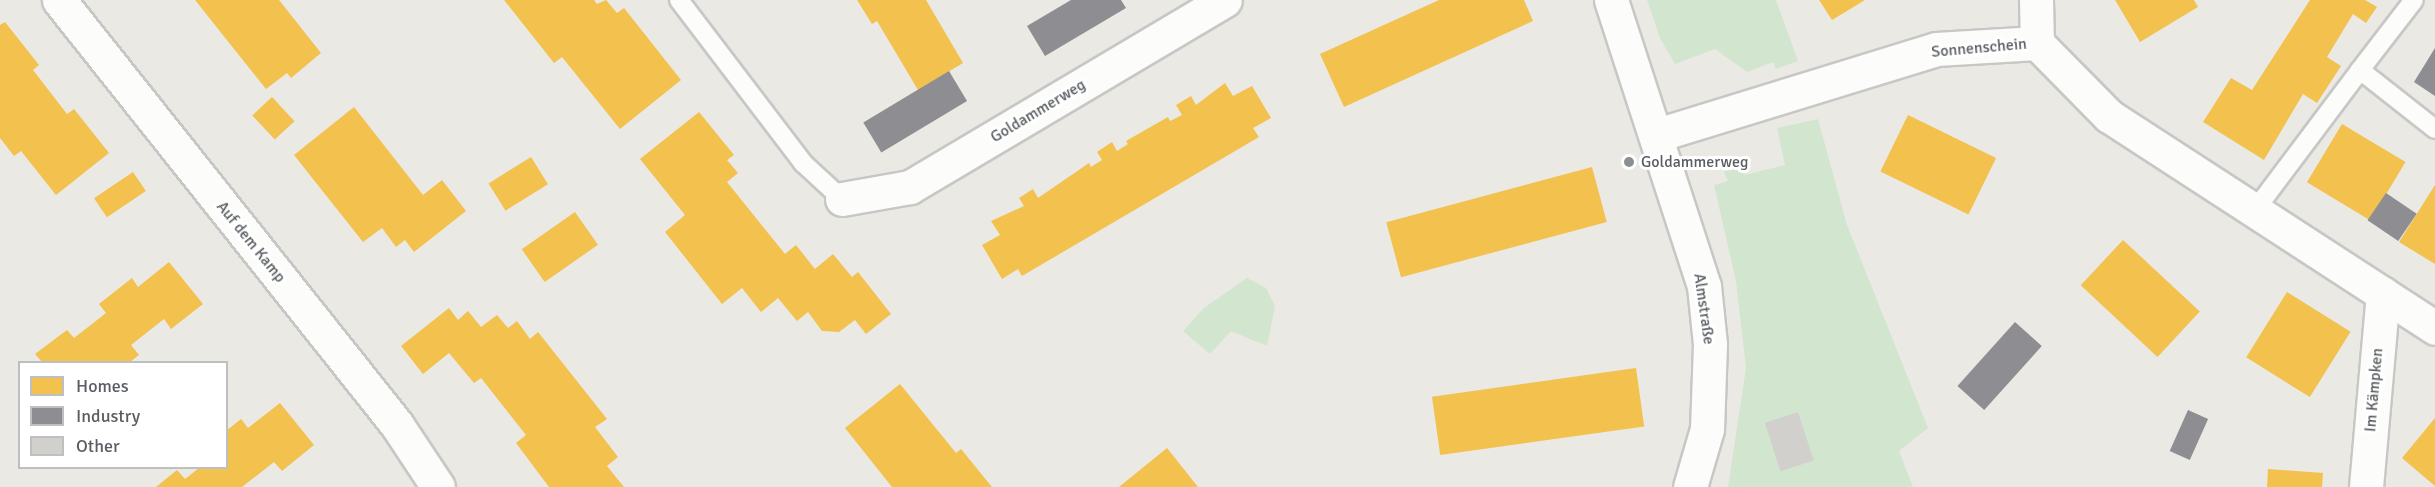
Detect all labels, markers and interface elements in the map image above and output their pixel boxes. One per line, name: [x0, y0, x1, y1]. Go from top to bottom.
street label: Sonnenschein: [1930, 34, 2028, 62]
street label: Goldammerweg: [987, 75, 1089, 147]
place label: Goldammerweg: [1641, 152, 1748, 172]
marker: Goldammerweg: [1622, 155, 1636, 169]
street label: Auf dem Kamp: [212, 198, 290, 286]
street label: Almstraße: [1690, 272, 1718, 346]
street label: Im Kämpken: [2361, 347, 2387, 433]
legend: [18, 361, 228, 469]
text: Homes: [76, 375, 129, 397]
text: Industry: [76, 405, 140, 427]
text: Other: [76, 435, 120, 457]

